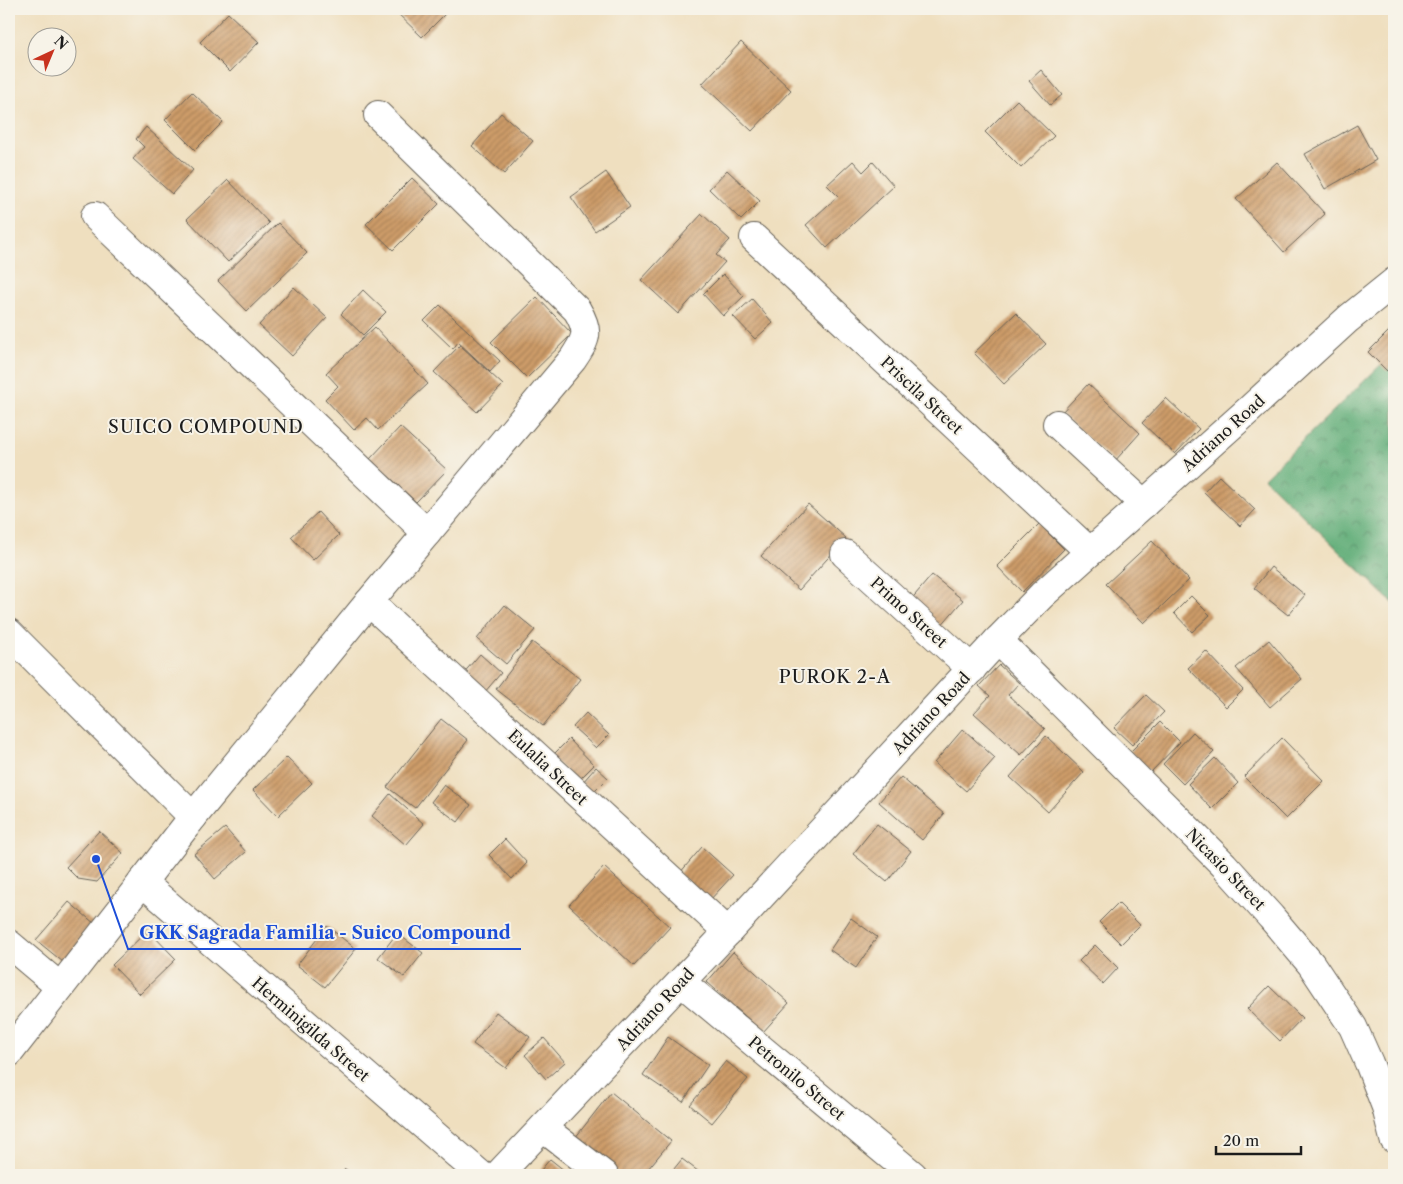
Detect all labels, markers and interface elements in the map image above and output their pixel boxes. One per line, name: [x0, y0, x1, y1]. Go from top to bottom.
north arrow: [28, 28, 78, 78]
text: N: [50, 32, 72, 53]
street label: Priscila Street: [877, 352, 967, 438]
street label: Adriano Road: [1177, 390, 1269, 476]
district label: SUICO COMPOUND: [108, 416, 304, 438]
street label: Primo Street: [866, 572, 952, 652]
district label: PUROK 2-A: [779, 666, 891, 688]
street label: Adriano Road: [887, 668, 974, 759]
street label: Eulalia Street: [504, 725, 592, 809]
street label: Nicasio Street: [1182, 824, 1270, 914]
callout: GKK Sagrada Familia - Suico Compound: [128, 916, 521, 949]
text: GKK Sagrada Familia - Suico Compound: [139, 922, 511, 944]
street label: Adriano Road: [611, 964, 698, 1055]
street label: Herminigilda Street: [248, 972, 374, 1086]
street label: Petronilo Street: [745, 1032, 850, 1125]
scale bar: [1216, 1124, 1300, 1156]
text: 20 m: [1223, 1131, 1259, 1150]

